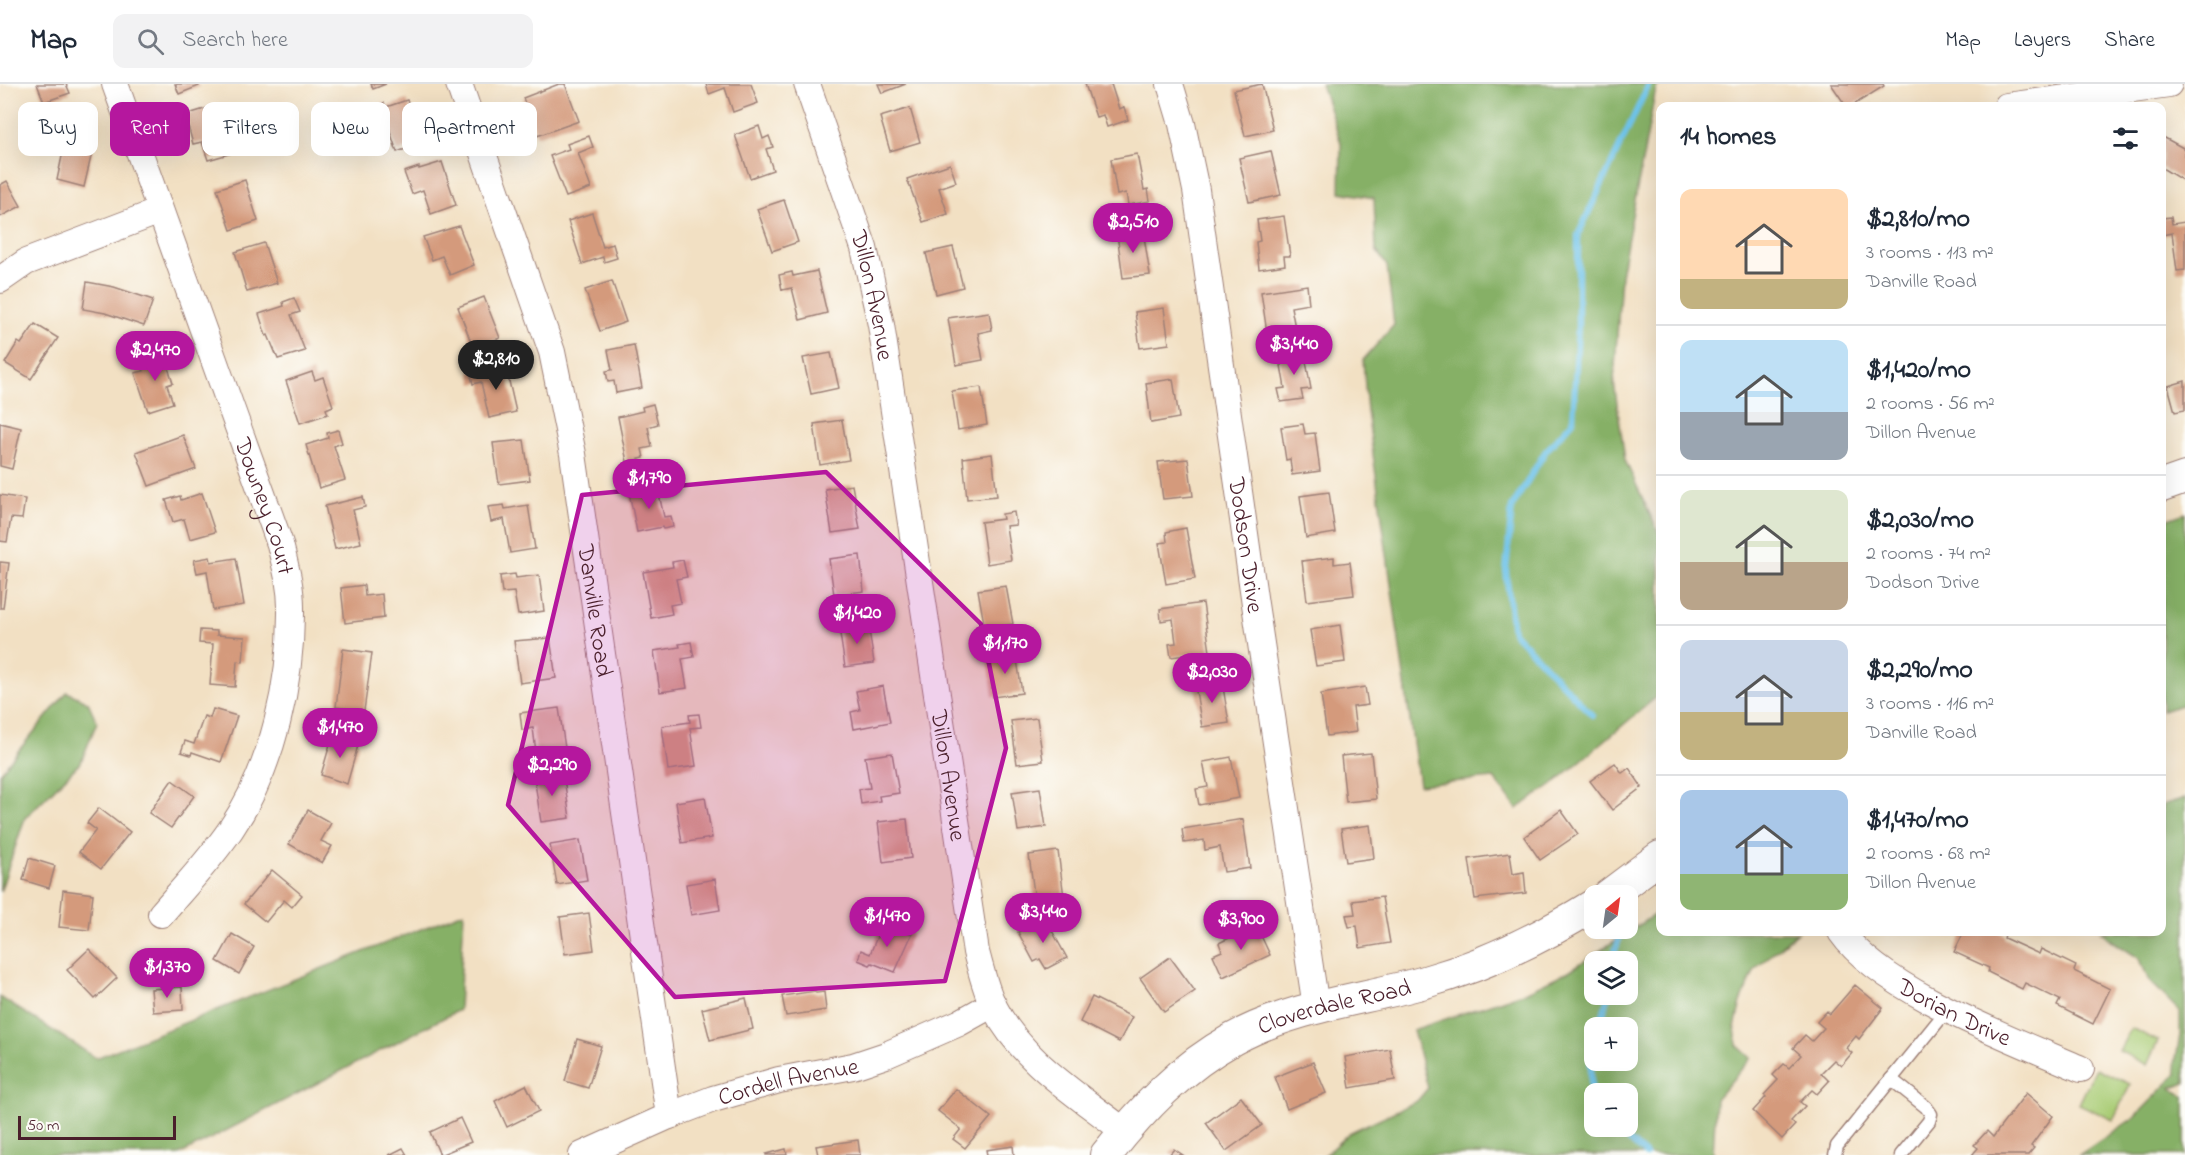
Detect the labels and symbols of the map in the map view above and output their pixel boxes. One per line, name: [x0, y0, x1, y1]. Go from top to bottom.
pin: $2,510: [1084, 203, 1182, 254]
street label: Dillon Avenue: [839, 225, 901, 363]
pin: $3,440: [1245, 325, 1343, 376]
pin: $2,470: [106, 331, 204, 382]
pin: $2,810: [447, 340, 545, 391]
street label: Downey Court: [223, 433, 302, 578]
pin: $1,790: [600, 459, 698, 510]
street label: Dodson Drive: [1217, 475, 1271, 616]
street label: Danville Road: [566, 542, 620, 680]
pin: $1,420: [808, 594, 906, 645]
pin: $1,170: [956, 624, 1054, 675]
pin: $2,030: [1163, 653, 1261, 704]
street label: Dillon Avenue: [919, 707, 974, 844]
pin: $1,470: [291, 708, 389, 759]
pin: $2,290: [503, 746, 601, 797]
north arrow: [1584, 885, 1638, 939]
pin: $3,440: [994, 893, 1092, 944]
pin: $1,470: [838, 897, 936, 948]
pin: $3,900: [1192, 900, 1290, 951]
pin: $1,370: [118, 948, 216, 999]
street label: Dorian Drive: [1889, 970, 2016, 1057]
street label: Cloverdale Road: [1253, 971, 1415, 1045]
street label: Cordell Avenue: [714, 1050, 862, 1117]
scale bar: [18, 1113, 176, 1140]

